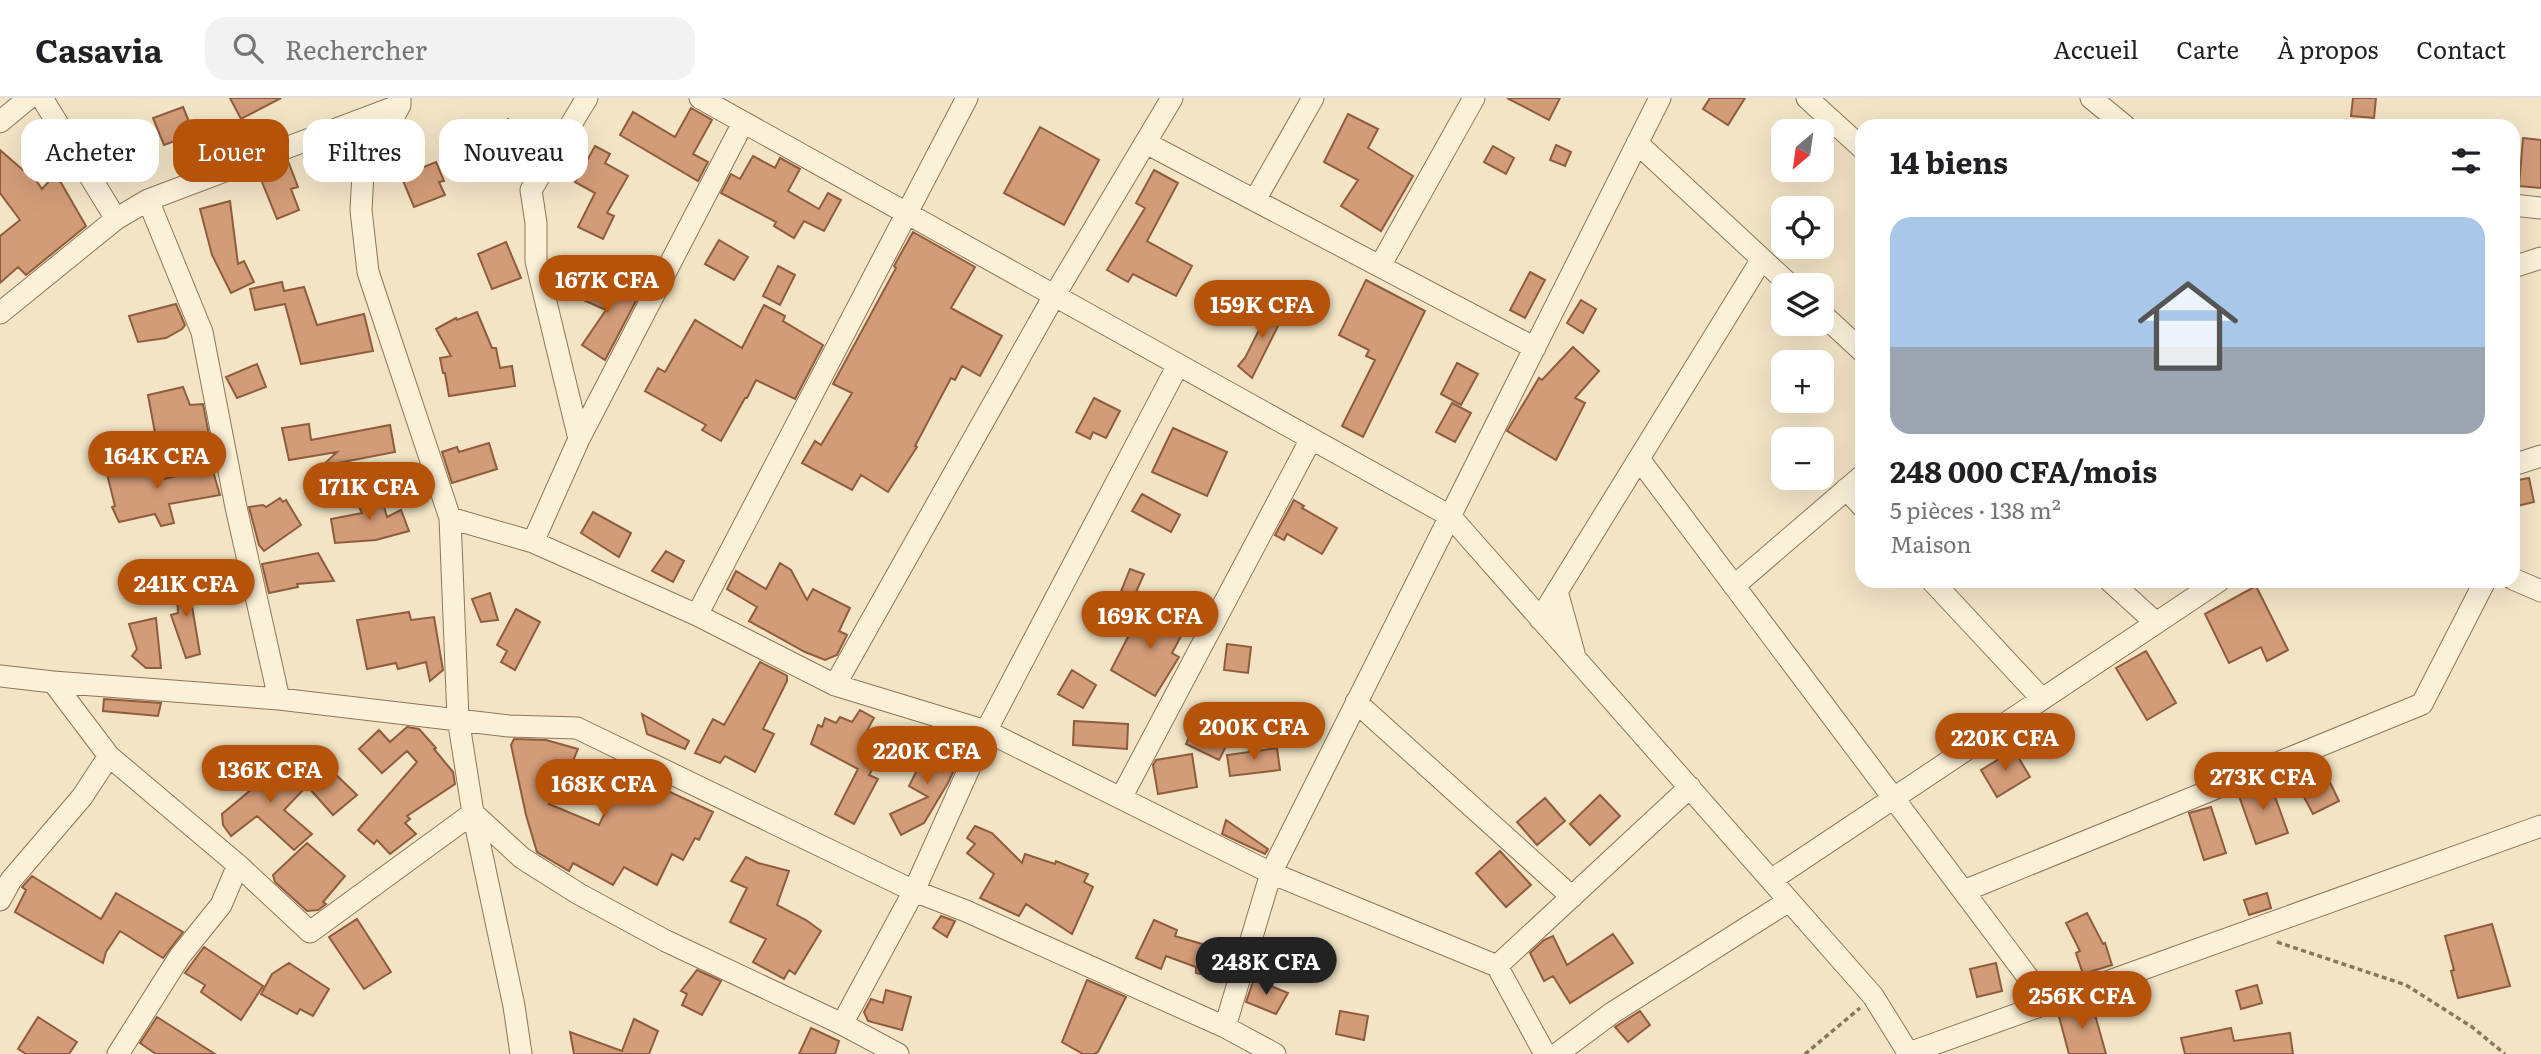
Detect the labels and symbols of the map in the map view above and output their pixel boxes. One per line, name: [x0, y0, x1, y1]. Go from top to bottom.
north arrow: [1771, 119, 1834, 182]
pin: 167K CFA: [535, 256, 679, 315]
pin: 159K CFA: [1190, 280, 1334, 340]
pin: 164K CFA: [85, 432, 229, 491]
pin: 171K CFA: [297, 462, 441, 522]
pin: 241K CFA: [114, 560, 258, 619]
pin: 169K CFA: [1078, 592, 1222, 651]
pin: 200K CFA: [1182, 702, 1326, 762]
pin: 220K CFA: [1933, 714, 2077, 773]
pin: 220K CFA: [855, 726, 999, 786]
pin: 136K CFA: [198, 746, 342, 805]
pin: 273K CFA: [2191, 752, 2335, 812]
pin: 168K CFA: [532, 760, 676, 819]
pin: 248K CFA: [1194, 937, 1338, 997]
pin: 256K CFA: [2010, 972, 2154, 1031]

